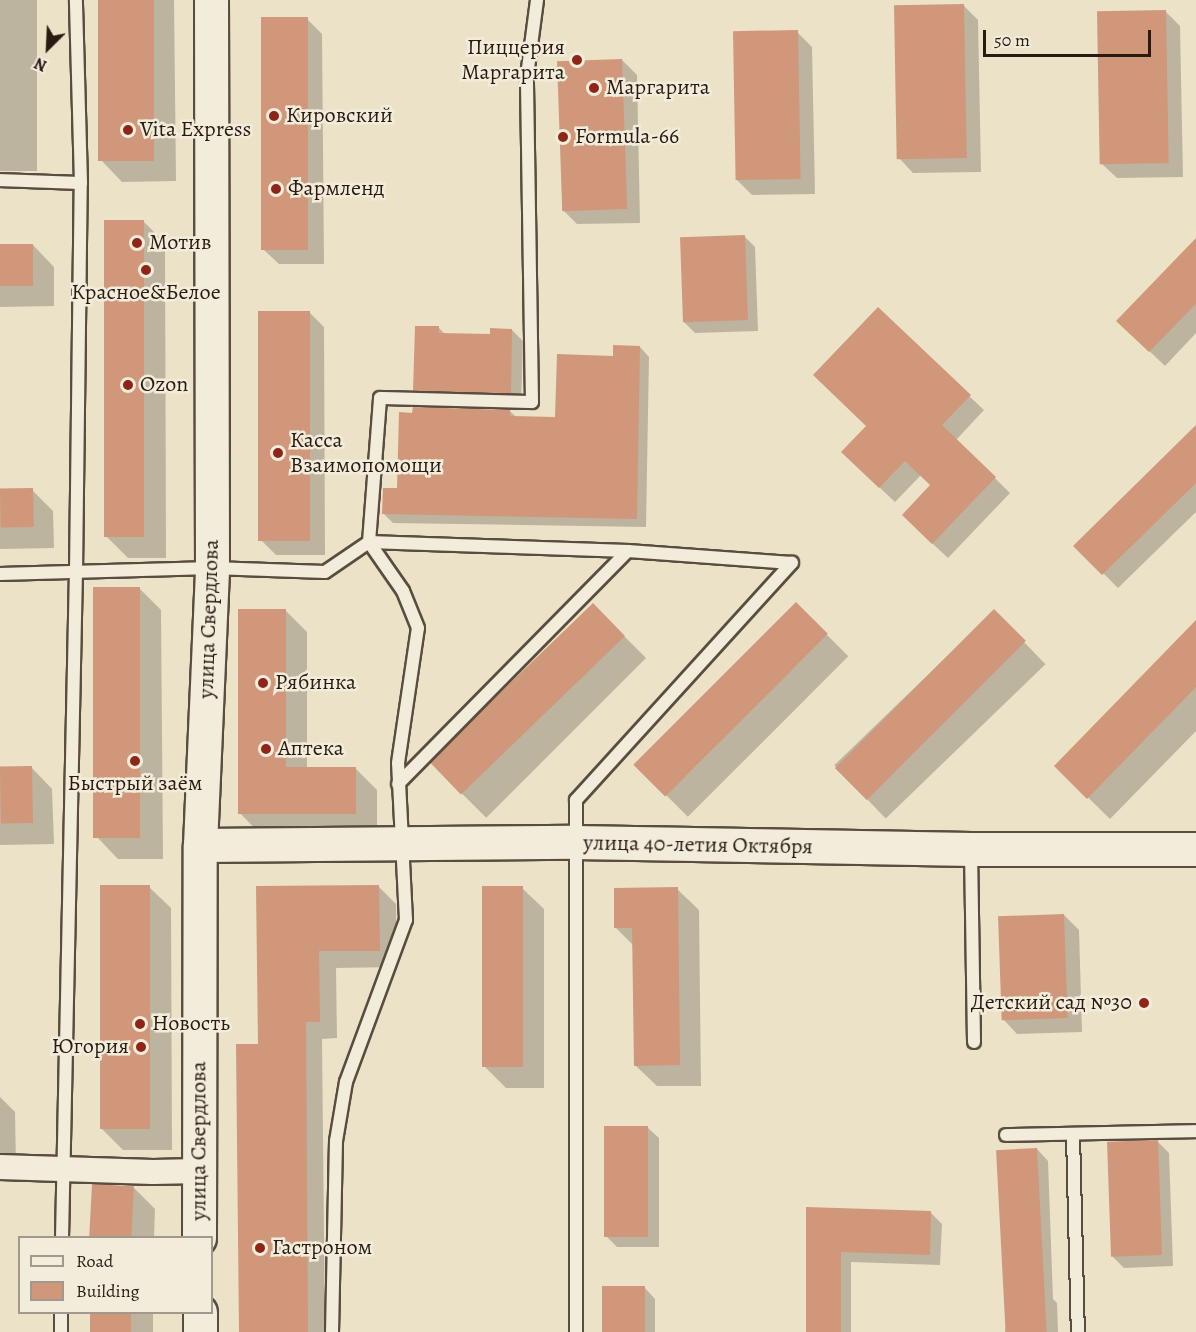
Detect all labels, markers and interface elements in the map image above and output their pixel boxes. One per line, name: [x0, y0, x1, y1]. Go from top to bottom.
north arrow: [18, 18, 78, 78]
scale bar: [986, 18, 1154, 56]
text: 50 m: [994, 28, 1030, 52]
place label: Пиццерия Маргарита: [461, 34, 565, 86]
text: N: [31, 52, 50, 77]
marker: Пиццерия Маргарита: [570, 53, 584, 67]
place label: Маргарита: [606, 75, 710, 101]
marker: Маргарита: [587, 81, 601, 95]
place label: Кировский: [286, 103, 393, 129]
marker: Кировский: [267, 109, 281, 123]
place label: Vita Express: [140, 117, 251, 143]
marker: Vita Express: [121, 123, 135, 137]
place label: Formula-66: [575, 124, 679, 150]
marker: Formula-66: [556, 130, 570, 144]
place label: Фармленд: [288, 176, 385, 202]
marker: Фармленд: [269, 182, 283, 196]
place label: Мотив: [149, 230, 211, 256]
marker: Мотив: [130, 236, 144, 250]
marker: Красное&Белое: [139, 263, 153, 277]
place label: Красное&Белое: [71, 280, 221, 306]
place label: Ozon: [140, 372, 188, 398]
marker: Ozon: [121, 378, 135, 392]
place label: Касса Взаимопомощи: [290, 427, 442, 478]
marker: Касса Взаимопомощи: [271, 446, 285, 460]
street label: улица Свердлова: [193, 539, 225, 699]
place label: Рябинка: [275, 670, 356, 696]
marker: Рябинка: [256, 676, 270, 690]
place label: Аптека: [278, 736, 344, 762]
marker: Аптека: [259, 742, 273, 756]
marker: Быстрый заём: [128, 754, 142, 768]
place label: Быстрый заём: [68, 771, 202, 797]
street label: улица 40-летия Октября: [583, 830, 813, 860]
place label: Детский сад №30: [971, 990, 1132, 1016]
marker: Детский сад №30: [1137, 996, 1151, 1010]
place label: Новость: [152, 1011, 230, 1037]
marker: Новость: [133, 1017, 147, 1031]
place label: Югория: [52, 1034, 129, 1060]
marker: Югория: [134, 1040, 148, 1054]
street label: улица Свердлова: [186, 1061, 212, 1221]
place label: Гастроном: [272, 1235, 372, 1261]
legend: [18, 1236, 213, 1314]
marker: Гастроном: [253, 1241, 267, 1255]
text: Road: [76, 1249, 113, 1273]
text: Building: [76, 1279, 140, 1303]

